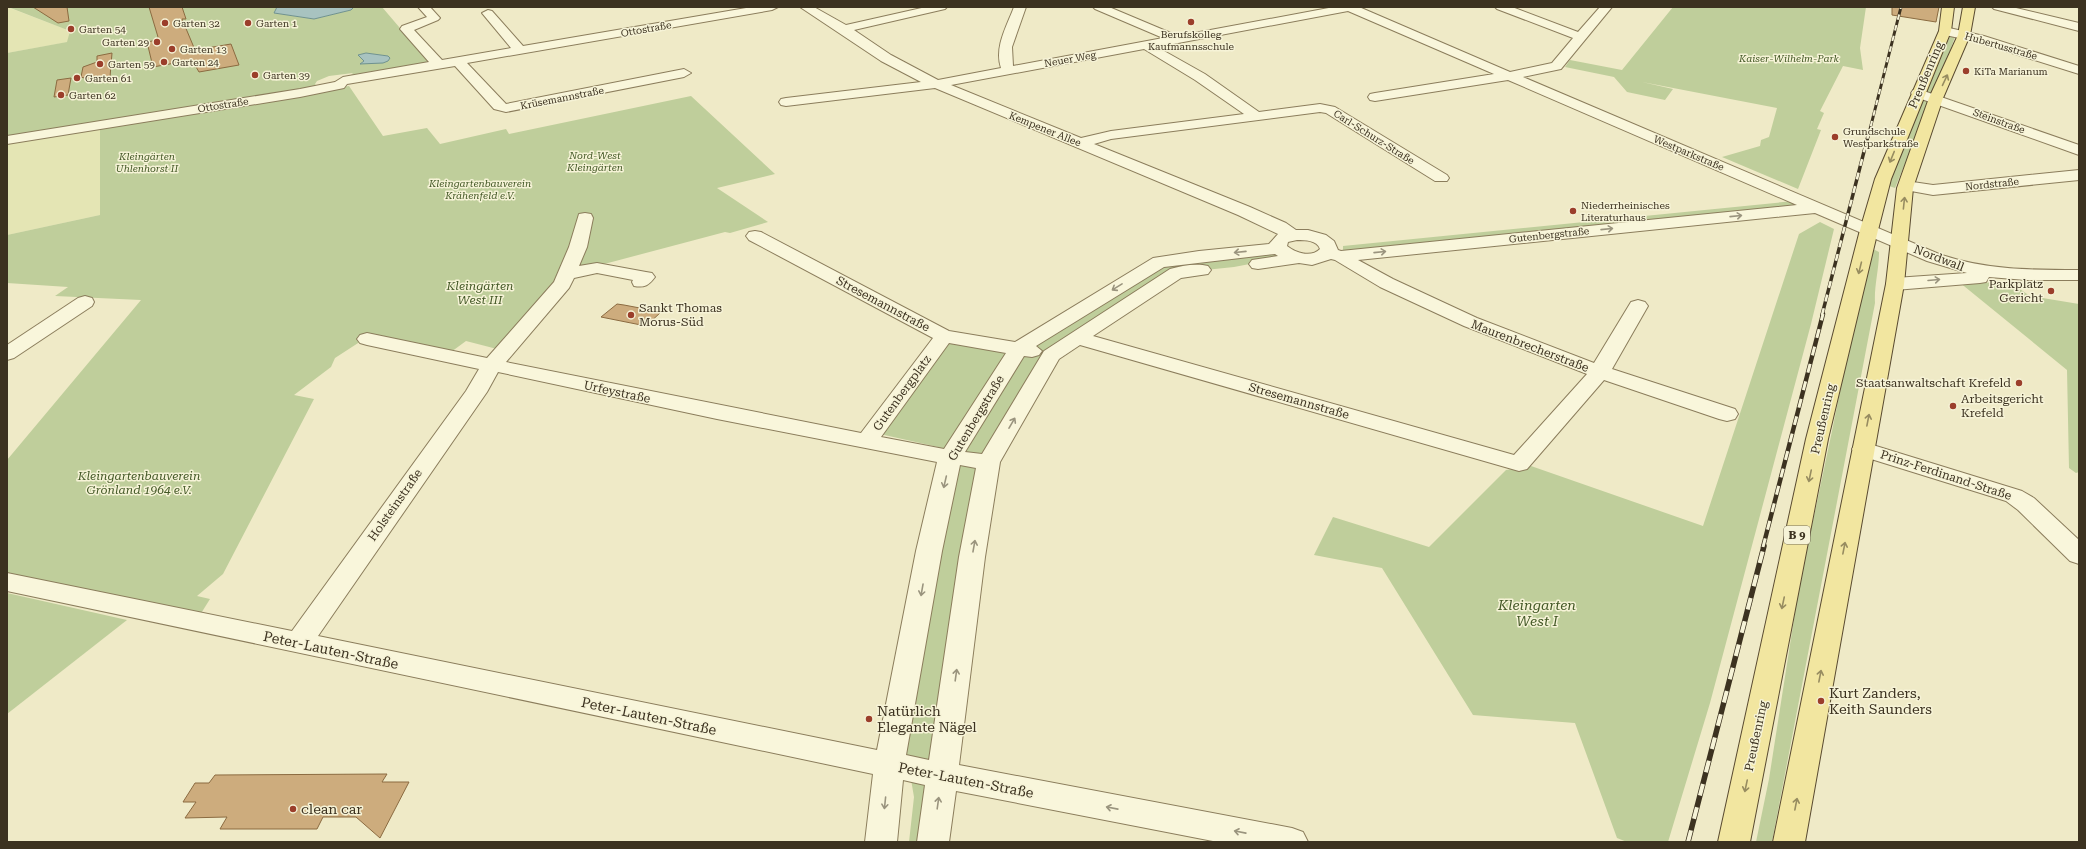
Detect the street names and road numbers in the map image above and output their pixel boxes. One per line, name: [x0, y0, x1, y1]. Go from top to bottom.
street label: Ottostraße: [620, 19, 673, 39]
street label: Hubertusstraße: [1963, 30, 2039, 62]
street label: Preußenring: [1906, 39, 1947, 111]
street label: Neuer Weg: [1043, 49, 1097, 69]
street label: Krüsemannstraße: [519, 84, 605, 111]
street label: Ottostraße: [197, 95, 250, 114]
street label: Steinstraße: [1971, 106, 2027, 136]
street label: Carl-Schurz-Straße: [1332, 108, 1417, 167]
street label: Kempener Allee: [1007, 110, 1083, 149]
street label: Westparkstraße: [1652, 133, 1726, 173]
street label: Nordstraße: [1965, 176, 2020, 192]
street label: Gutenbergstraße: [1508, 225, 1590, 245]
street label: Nordwall: [1912, 242, 1967, 274]
street label: Stresemannstraße: [834, 273, 933, 335]
street label: Maurenbrecherstraße: [1469, 317, 1591, 375]
street label: Gutenbergplatz: [870, 352, 934, 433]
street label: Gutenbergstraße: [945, 372, 1007, 463]
street label: Urfeystraße: [582, 378, 652, 406]
street label: Stresemannstraße: [1247, 380, 1351, 422]
street label: Preußenring: [1808, 382, 1838, 456]
street label: Prinz-Ferdinand-Straße: [1879, 447, 2014, 503]
street label: Holsteinstraße: [365, 466, 425, 544]
road number: B 9: [1784, 526, 1810, 544]
street label: Peter-Lauten-Straße: [262, 628, 400, 672]
street label: Peter-Lauten-Straße: [580, 694, 718, 738]
street label: Preußenring: [1742, 699, 1770, 773]
street label: Peter-Lauten-Straße: [897, 759, 1035, 801]

